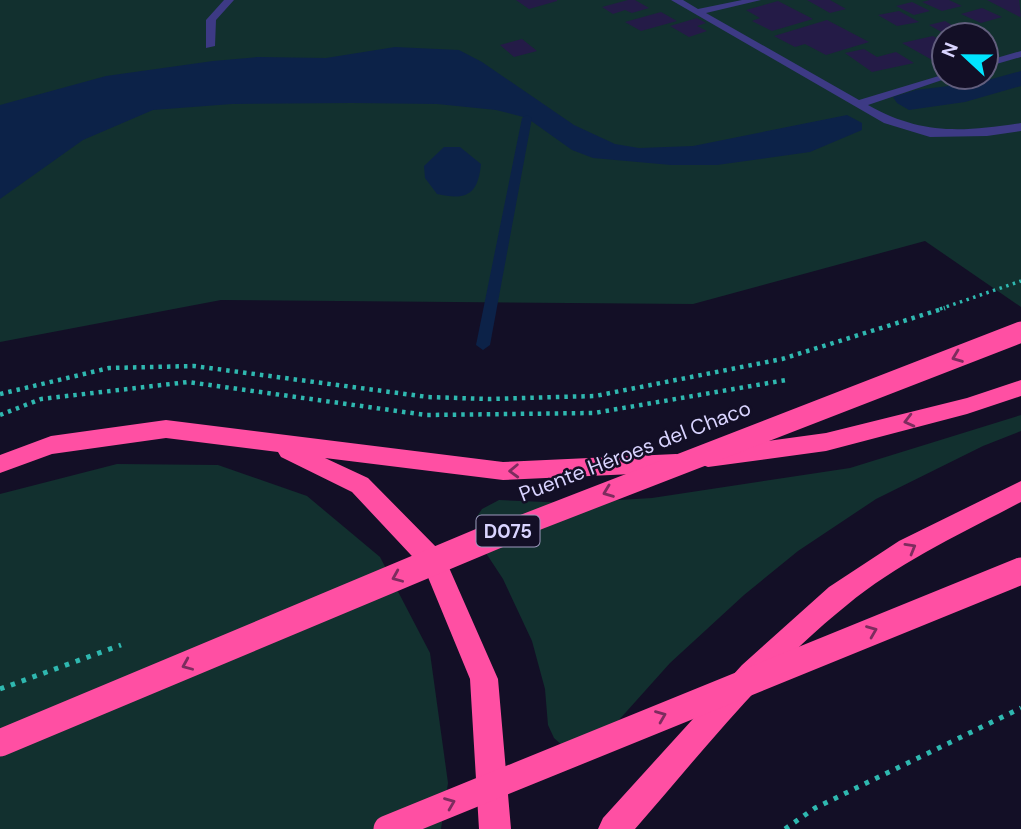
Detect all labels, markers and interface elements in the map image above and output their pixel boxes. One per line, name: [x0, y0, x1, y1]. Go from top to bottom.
north arrow: [930, 21, 1000, 91]
text: N: [936, 39, 964, 61]
one-way arrow: [952, 348, 964, 362]
street label: Puente Héroes del Chaco: [515, 394, 755, 508]
one-way arrow: [903, 413, 915, 427]
one-way arrow: [508, 463, 519, 478]
one-way arrow: [602, 483, 614, 497]
road number: D075: [476, 516, 540, 546]
one-way arrow: [903, 543, 916, 556]
one-way arrow: [392, 569, 404, 583]
one-way arrow: [865, 626, 877, 640]
one-way arrow: [182, 657, 194, 671]
one-way arrow: [654, 711, 666, 725]
one-way arrow: [443, 797, 456, 811]

